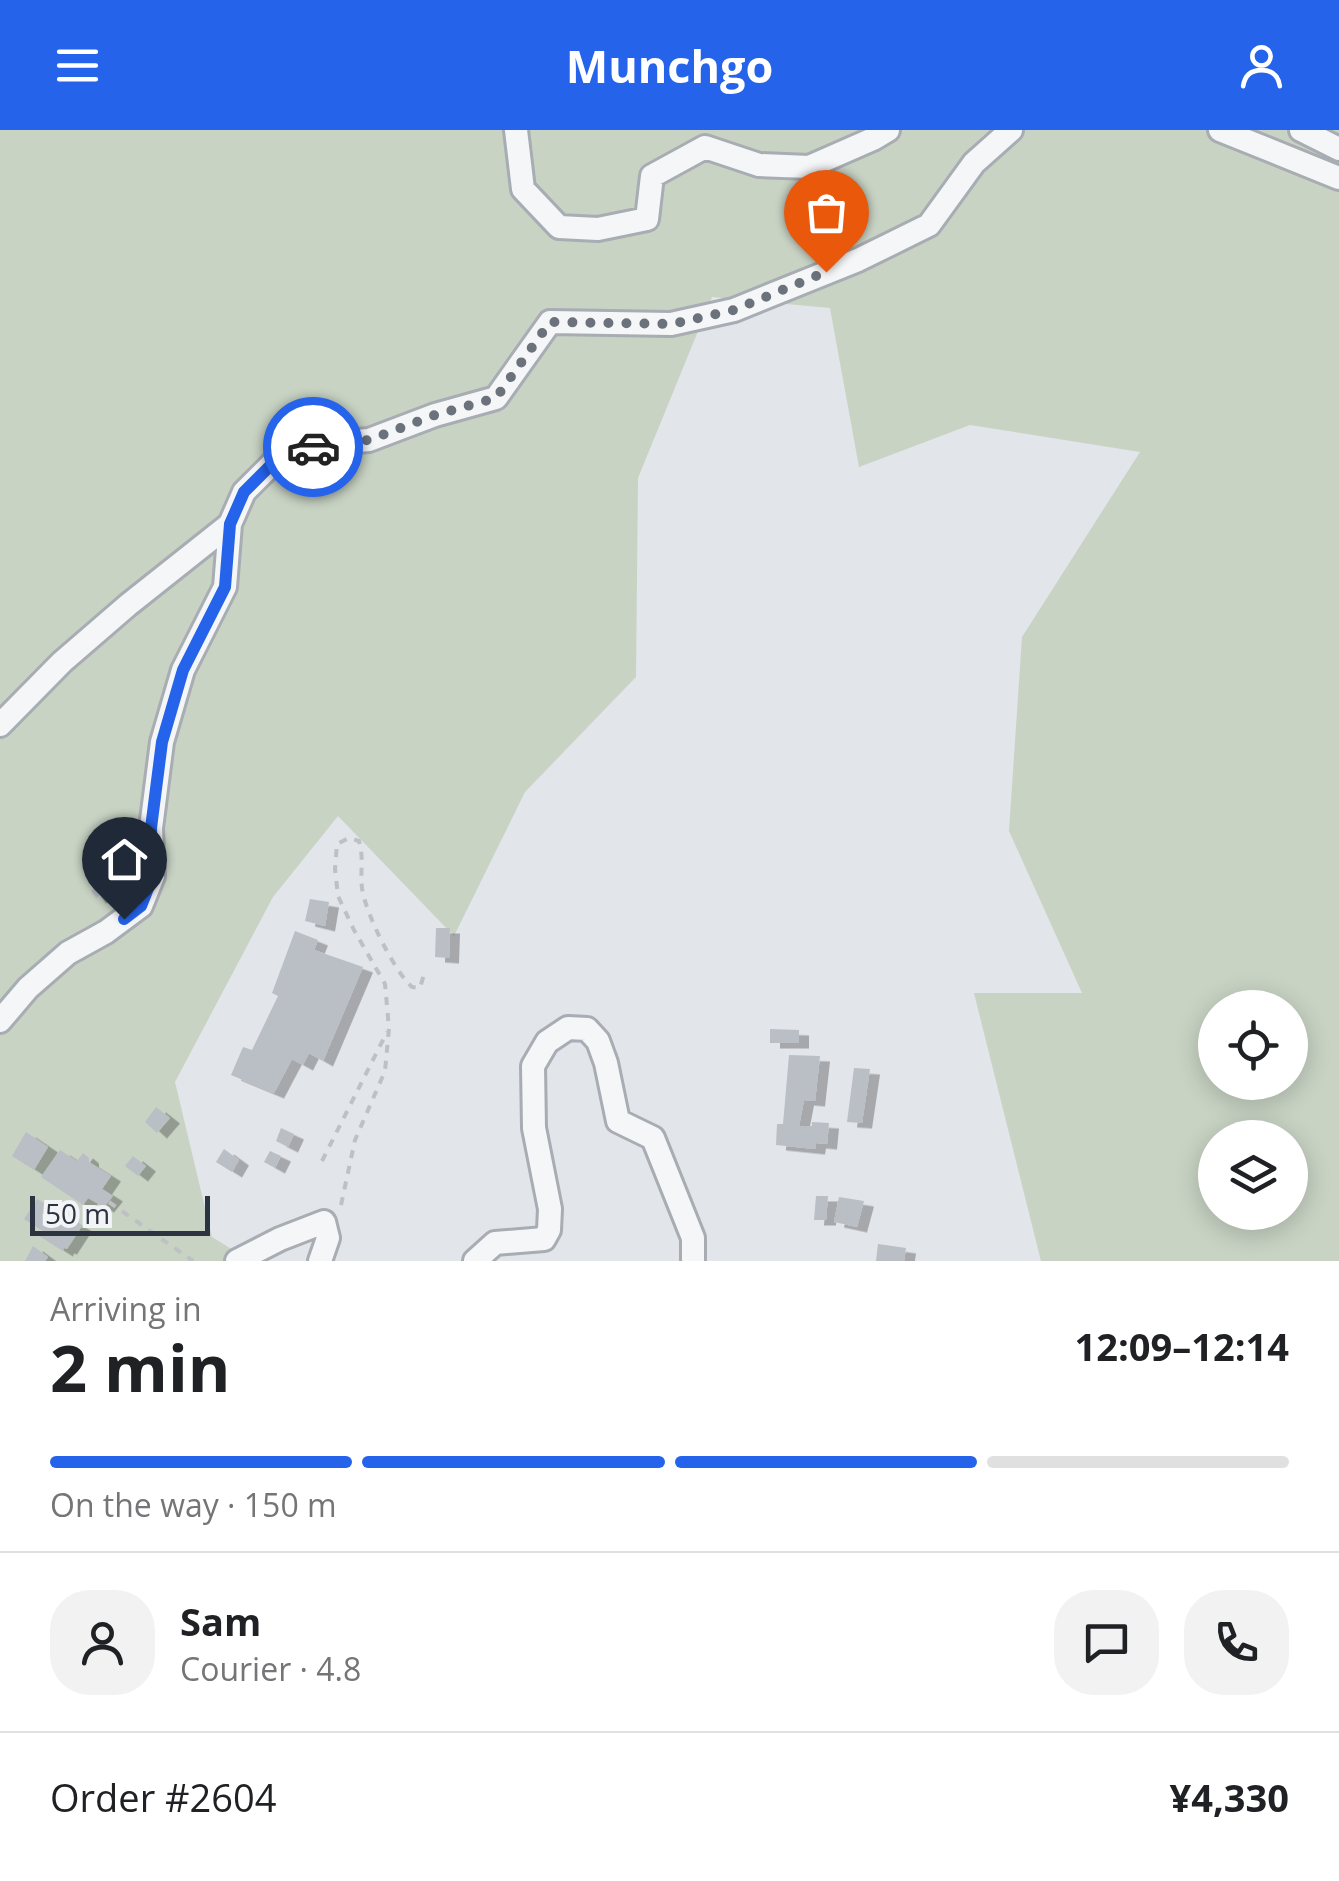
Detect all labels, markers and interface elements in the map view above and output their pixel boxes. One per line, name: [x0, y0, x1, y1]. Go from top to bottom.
text: Munchgo: [566, 35, 773, 96]
icon: menu: [50, 38, 105, 93]
icon: person: [1234, 38, 1289, 93]
pin: [784, 170, 869, 273]
icon: bag: [799, 185, 854, 240]
courier: [263, 397, 363, 497]
icon: car: [286, 420, 341, 475]
pin: [82, 817, 167, 920]
icon: home: [97, 832, 152, 887]
map controls: [1198, 990, 1308, 1230]
button: locate: [1198, 990, 1308, 1100]
button: layers: [1198, 1120, 1308, 1230]
scale bar: [30, 1191, 210, 1236]
text: 50 m: [45, 1194, 110, 1232]
text: Arriving in: [50, 1287, 202, 1330]
text: 12:09–12:14: [1075, 1320, 1289, 1372]
text: 2 min: [50, 1323, 230, 1411]
text: On the way · 150 m: [50, 1483, 337, 1526]
button: person: [50, 1590, 155, 1695]
button: chat: [1054, 1590, 1159, 1695]
button: phone: [1184, 1590, 1289, 1695]
text: Sam: [180, 1595, 261, 1647]
text: Courier · 4.8: [180, 1647, 361, 1690]
text: Order #2604: [50, 1771, 277, 1823]
text: ¥4,330: [1170, 1771, 1289, 1823]

